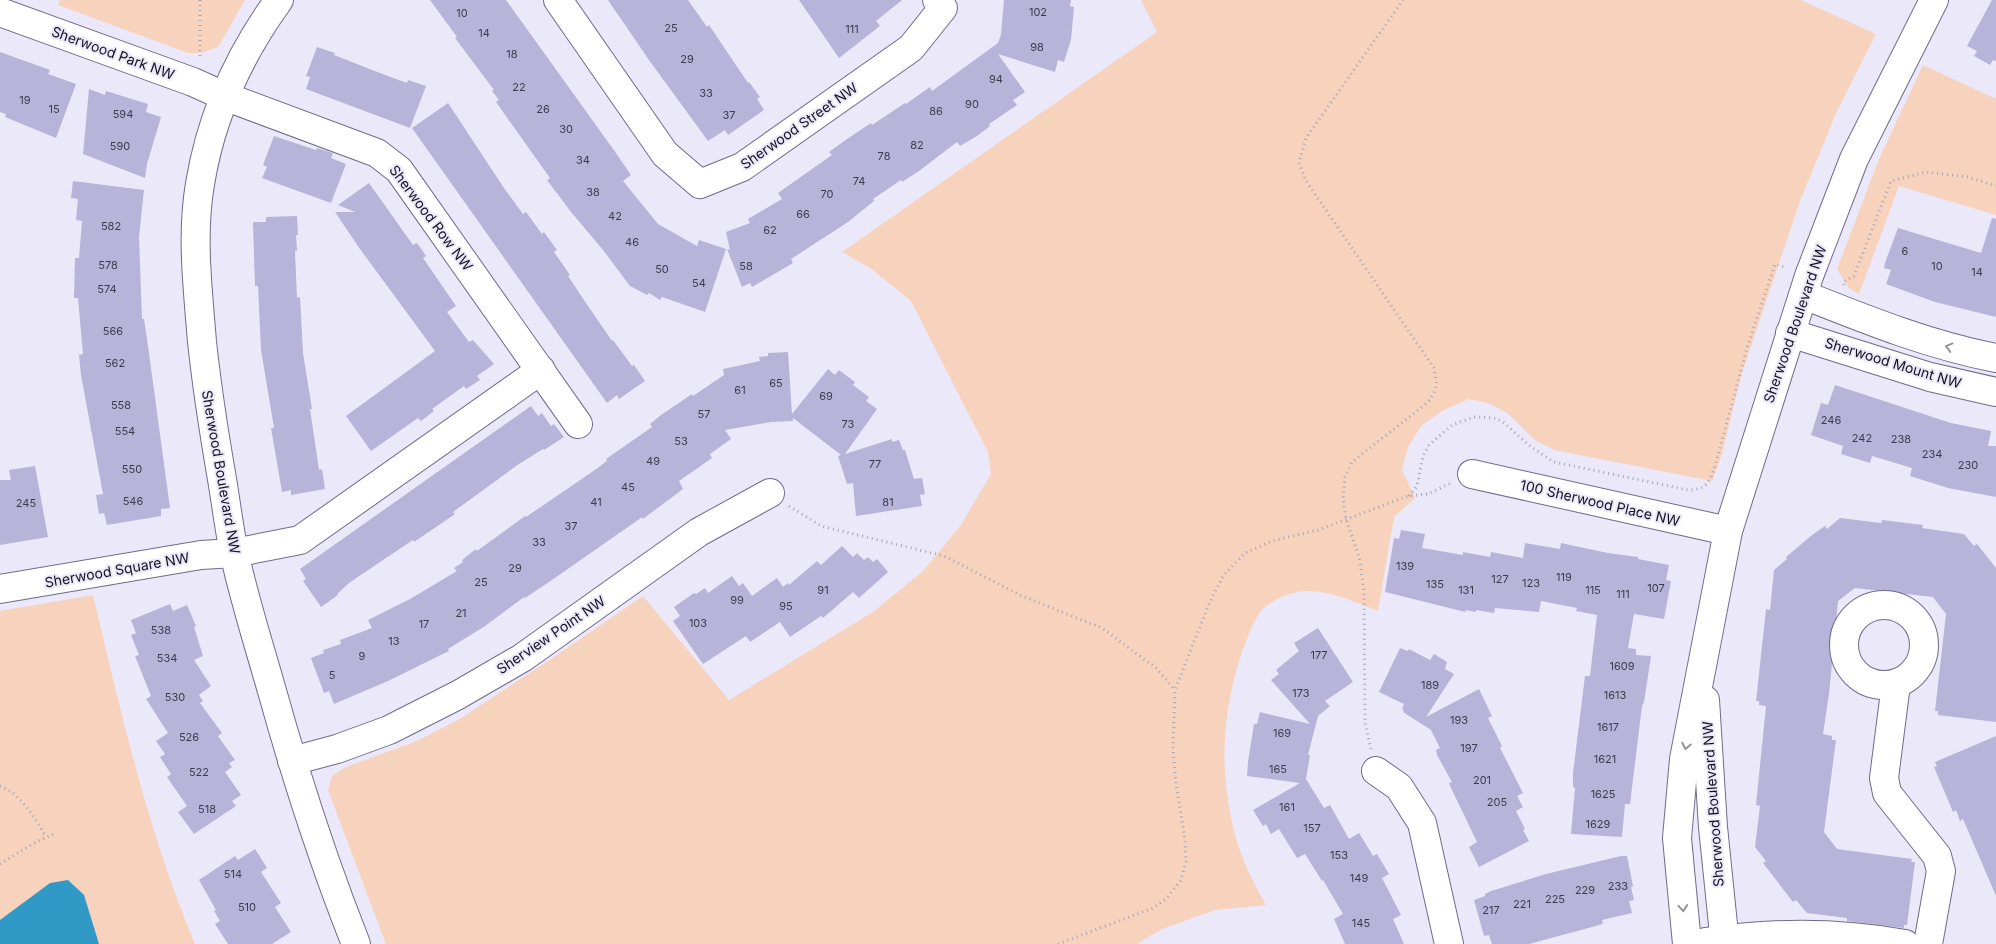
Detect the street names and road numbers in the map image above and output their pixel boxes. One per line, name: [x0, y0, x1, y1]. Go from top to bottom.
street label: Sherwood Park NW: [49, 22, 177, 83]
street label: Sherwood Street NW: [737, 79, 861, 172]
street label: Sherwood Row NW: [386, 161, 477, 274]
street label: Sherwood Boulevard NW: [1759, 242, 1830, 405]
street label: Sherwood Mount NW: [1823, 334, 1964, 391]
street label: Sherwood Boulevard NW: [199, 389, 244, 555]
street label: 100 Sherwood Place NW: [1519, 476, 1682, 529]
street label: Sherwood Square NW: [43, 548, 191, 591]
street label: Sherview Point NW: [493, 592, 608, 677]
street label: Sherwood Boulevard NW: [1698, 720, 1727, 887]

